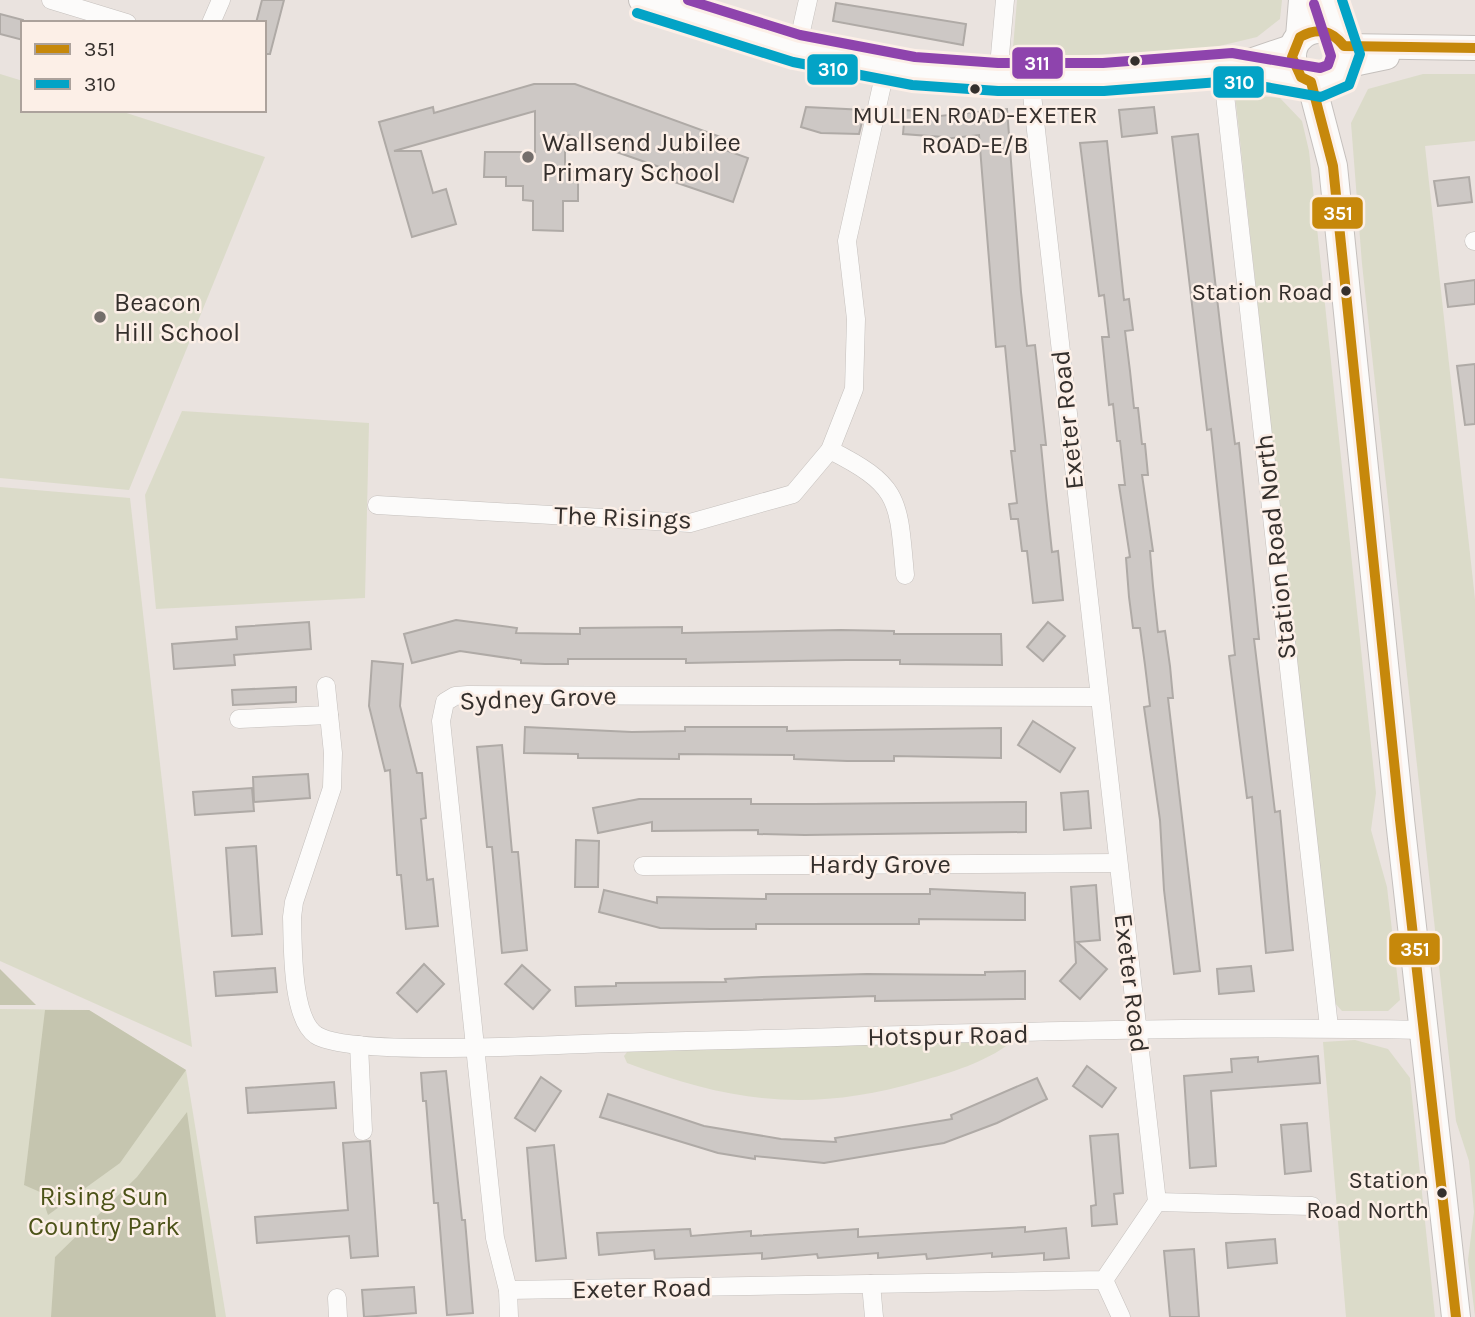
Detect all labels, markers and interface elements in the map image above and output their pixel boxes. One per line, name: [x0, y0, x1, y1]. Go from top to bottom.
legend: [21, 21, 266, 112]
text: 351: [84, 37, 115, 61]
line badge: 311: [1011, 46, 1064, 80]
line badge: 310: [806, 53, 859, 86]
text: 311: [1024, 53, 1050, 75]
unlabelled marker: [1128, 54, 1142, 68]
text: 310: [818, 59, 848, 81]
line badge: 310: [1212, 65, 1265, 99]
text: 310: [84, 72, 116, 96]
text: 310: [1224, 72, 1254, 94]
marker: MULLEN ROAD-EXETER ROAD-E/B: [968, 82, 982, 96]
place label: MULLEN ROAD-EXETER ROAD-E/B: [853, 101, 1097, 159]
place label: Wallsend Jubilee Primary School: [542, 127, 741, 188]
marker: Wallsend Jubilee Primary School: [520, 149, 536, 165]
line badge: 351: [1311, 196, 1364, 230]
text: 351: [1323, 203, 1353, 225]
place label: Station Road: [1192, 278, 1333, 306]
marker: Station Road: [1339, 284, 1353, 298]
place label: Beacon Hill School: [114, 287, 240, 348]
marker: Beacon Hill School: [92, 309, 108, 325]
street label: Exeter Road: [1045, 349, 1090, 491]
street label: Station Road North: [1248, 433, 1303, 661]
street label: The Risings: [554, 500, 692, 535]
street label: Sydney Grove: [459, 680, 617, 717]
street label: Hardy Grove: [809, 849, 951, 880]
street label: Exeter Road: [1108, 912, 1155, 1054]
line badge: 351: [1388, 932, 1441, 966]
text: 351: [1400, 939, 1430, 961]
street label: Hotspur Road: [867, 1019, 1029, 1052]
place label: Station Road North: [1306, 1166, 1429, 1224]
park label: Rising Sun Country Park: [28, 1181, 180, 1242]
marker: Station Road North: [1435, 1186, 1449, 1200]
street label: Exeter Road: [572, 1272, 712, 1305]

